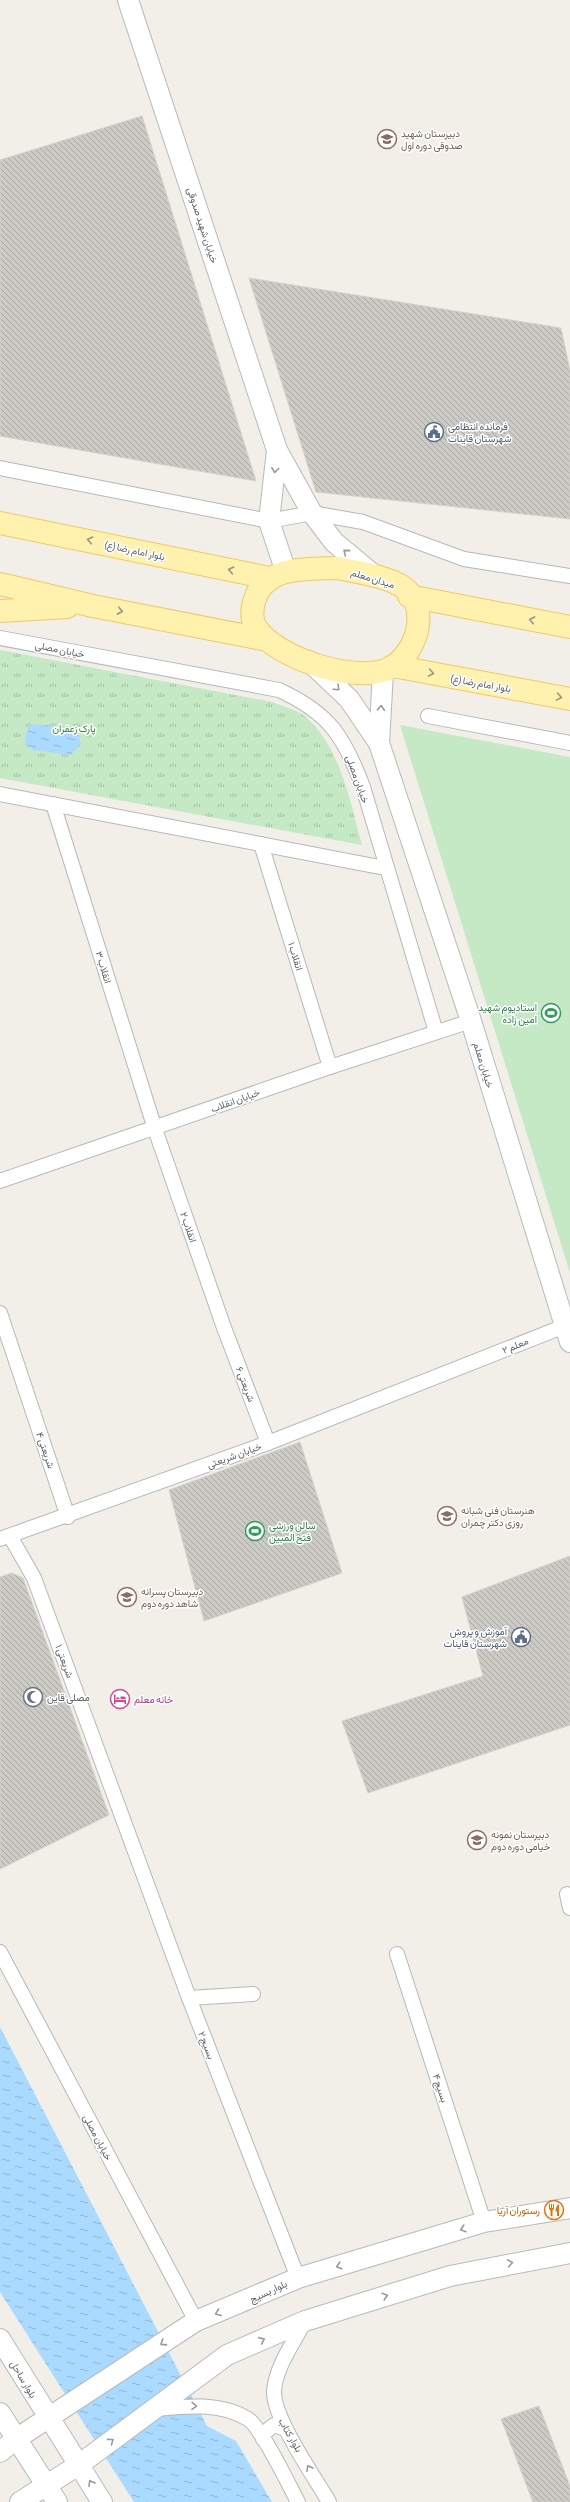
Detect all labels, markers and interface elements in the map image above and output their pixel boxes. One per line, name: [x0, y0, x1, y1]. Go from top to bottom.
school or university icon: دبیرستان شهید صدوقی دوره اول: [376, 128, 398, 150]
place label: دبیرستان شهید صدوقی دوره اول: [401, 128, 463, 152]
street label: خیابان شهید صدوقی: [184, 186, 220, 265]
public building icon: فرمانده انتظامی شهرستان قاینات: [423, 421, 445, 443]
place label: فرمانده انتظامی شهرستان قاینات: [448, 421, 512, 445]
one-way arrow: [270, 467, 279, 473]
one-way arrow: [87, 537, 94, 545]
street label: بلوار امام رضا (ع): [104, 539, 166, 563]
one-way arrow: [343, 550, 350, 557]
one-way arrow: [228, 567, 234, 575]
street label: میدان معلم: [349, 567, 396, 591]
one-way arrow: [117, 606, 123, 615]
one-way arrow: [529, 616, 535, 624]
street label: خیابان مصلی: [34, 639, 86, 661]
one-way arrow: [428, 669, 434, 677]
street label: بلوار امام رضا (ع): [450, 673, 512, 695]
one-way arrow: [332, 683, 340, 691]
one-way arrow: [556, 692, 562, 701]
one-way arrow: [377, 705, 386, 711]
park label: پارک زعفران: [52, 723, 96, 736]
street label: خیابان مصلی: [343, 754, 371, 805]
street label: انقلاب ۱: [285, 941, 305, 972]
street label: انقلاب ۳: [92, 950, 114, 985]
place label: استادیوم شهید امین زاده: [478, 1002, 537, 1026]
sports icon: استادیوم شهید امین زاده: [540, 1002, 562, 1024]
street label: خیابان معلم: [470, 1041, 496, 1090]
street label: خیابان انقلاب: [209, 1086, 262, 1115]
street label: انقلاب ۲: [177, 1210, 199, 1244]
street label: معلم ۲: [501, 1335, 530, 1357]
street label: شریعتی ۶: [233, 1365, 257, 1404]
street label: شریعتی ۴: [33, 1431, 57, 1470]
street label: خیابان شریعتی: [205, 1440, 264, 1471]
school or university icon: هنرستان فنی شبانه روزی دکتر چمران: [436, 1505, 458, 1527]
place label: هنرستان فنی شبانه روزی دکتر چمران: [461, 1505, 535, 1530]
sports icon: سالن ورزشی فتح المبین: [244, 1520, 266, 1542]
place label: سالن ورزشی فتح المبین: [269, 1520, 316, 1544]
school or university icon: دبیرستان پسرانه شاهد دوره دوم: [116, 1586, 138, 1608]
place label: دبیرستان پسرانه شاهد دوره دوم: [141, 1586, 204, 1610]
place label: آموزش و پروش شهرستان قاینات: [444, 1626, 508, 1650]
public building icon: آموزش و پروش شهرستان قاینات: [510, 1626, 532, 1648]
street label: شریعتی ۱: [52, 1643, 76, 1680]
mosque icon: مصلی قاین: [22, 1686, 44, 1708]
hotel icon: خانه معلم: [109, 1688, 131, 1710]
place label: مصلی قاین: [47, 1692, 90, 1704]
place label: خانه معلم: [134, 1694, 174, 1706]
school or university icon: دبیرستان نمونه خیامی دوره دوم: [466, 1829, 488, 1851]
place label: دبیرستان نمونه خیامی دوره دوم: [491, 1829, 551, 1853]
street label: بسیج ۲: [195, 2030, 217, 2061]
street label: بسیج ۴: [430, 2072, 450, 2104]
street label: خیابان مصلی: [80, 2112, 114, 2163]
restaurant icon: رستوران آریا: [543, 2199, 565, 2221]
place label: رستوران آریا: [497, 2205, 540, 2217]
one-way arrow: [460, 2224, 467, 2233]
one-way arrow: [507, 2259, 513, 2268]
one-way arrow: [335, 2261, 342, 2270]
street label: بلوار بسیج: [248, 2278, 289, 2306]
one-way arrow: [381, 2292, 388, 2301]
one-way arrow: [214, 2308, 221, 2316]
one-way arrow: [258, 2337, 266, 2345]
one-way arrow: [161, 2338, 168, 2345]
street label: بلوار ساحل: [7, 2359, 39, 2400]
one-way arrow: [191, 2402, 197, 2411]
street label: بلوار کتاب: [276, 2416, 305, 2455]
one-way arrow: [107, 2439, 114, 2446]
one-way arrow: [307, 2465, 314, 2472]
one-way arrow: [88, 2480, 96, 2487]

